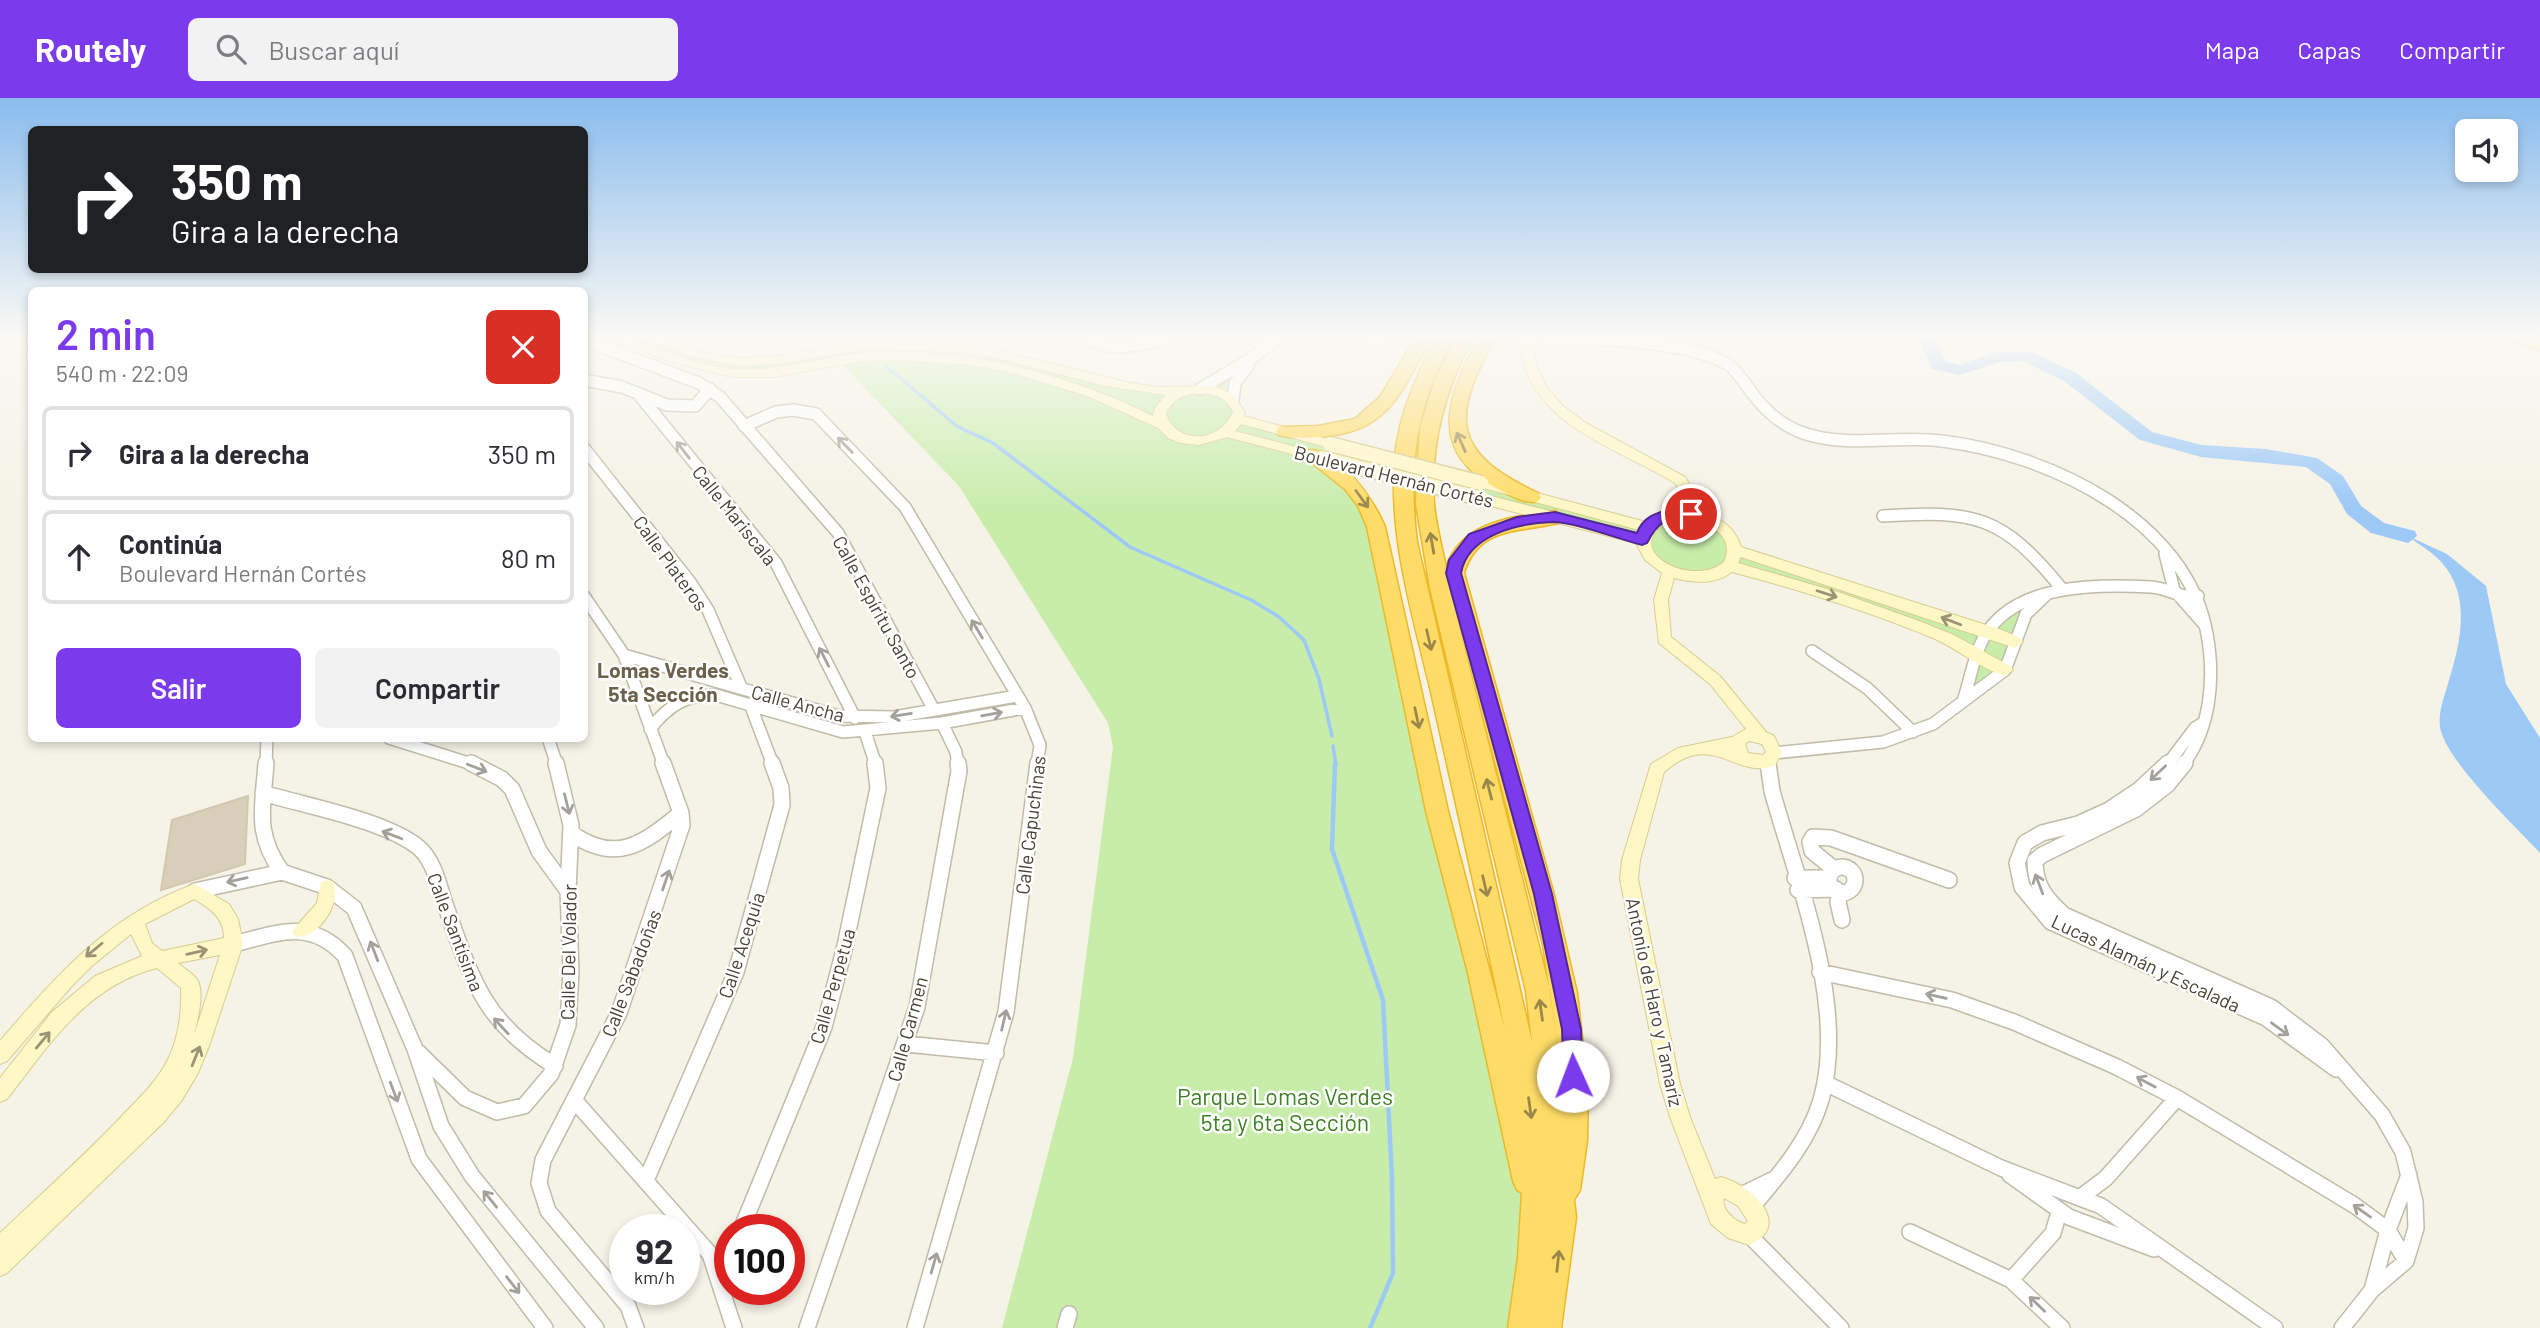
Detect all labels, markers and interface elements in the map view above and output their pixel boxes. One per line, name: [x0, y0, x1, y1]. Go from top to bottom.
search box: [188, 18, 678, 81]
text: Routely: [35, 29, 146, 69]
icon: search: [212, 30, 250, 68]
text: Buscar aquí: [268, 34, 399, 65]
text: Mapa: [2205, 35, 2260, 64]
text: Capas: [2298, 35, 2361, 64]
text: Compartir: [2399, 35, 2505, 64]
map controls: [2455, 119, 2518, 182]
button: sound: [2455, 119, 2518, 182]
text: 350 m: [171, 151, 303, 210]
icon: right: [56, 154, 147, 245]
text: Gira a la derecha: [171, 211, 399, 249]
text: 2 min: [56, 308, 156, 358]
button: close: [486, 310, 560, 384]
text: 540 m · 22:09: [56, 359, 189, 387]
one-way arrow: [1454, 432, 1467, 453]
icon: right: [60, 434, 98, 472]
one-way arrow: [837, 437, 854, 454]
text: Gira a la derecha: [119, 438, 309, 469]
text: 350 m: [488, 438, 556, 469]
street label: Boulevard Hernán Cortés: [1292, 440, 1496, 512]
one-way arrow: [675, 442, 690, 460]
street label: Calle Mariscala: [688, 460, 782, 570]
pin: [1661, 484, 1721, 544]
one-way arrow: [1355, 489, 1370, 507]
icon: arrive: [1672, 495, 1710, 533]
street label: Calle Plateros: [629, 511, 713, 615]
text: Continúa: [119, 528, 222, 559]
street label: Calle Espíritu Santo: [828, 532, 926, 682]
one-way arrow: [1425, 532, 1438, 555]
icon: ahead: [60, 538, 98, 576]
text: 80 m: [501, 542, 556, 573]
text: Boulevard Hernán Cortés: [119, 559, 366, 587]
one-way arrow: [1816, 589, 1838, 601]
one-way arrow: [1940, 613, 1962, 626]
one-way arrow: [969, 619, 983, 639]
one-way arrow: [1423, 628, 1436, 651]
one-way arrow: [816, 647, 830, 668]
button: Salir: [56, 648, 301, 728]
button: Compartir: [315, 648, 560, 728]
district label: Lomas Verdes 5ta Sección: [597, 657, 729, 706]
street label: Calle Ancha: [749, 680, 847, 726]
one-way arrow: [1411, 706, 1424, 729]
one-way arrow: [980, 707, 1003, 720]
one-way arrow: [890, 709, 913, 722]
street label: Calle Capuchinas: [1010, 754, 1050, 896]
one-way arrow: [465, 762, 487, 775]
one-way arrow: [2149, 764, 2167, 781]
one-way arrow: [1482, 778, 1495, 801]
one-way arrow: [561, 792, 574, 815]
one-way arrow: [382, 828, 404, 840]
street label: Calle Santísima: [423, 869, 489, 995]
one-way arrow: [661, 869, 673, 891]
one-way arrow: [226, 873, 249, 887]
one-way arrow: [1479, 874, 1492, 896]
one-way arrow: [2032, 874, 2044, 895]
street label: Calle Del Volador: [555, 884, 581, 1020]
street label: Calle Acequia: [713, 889, 769, 1001]
street label: Antonio de Haro y Tamaríz: [1622, 895, 1688, 1109]
street label: Calle Sabadoñas: [596, 906, 666, 1040]
street label: Lucas Alamán y Escalada: [2048, 909, 2244, 1017]
street label: Calle Perpetua: [805, 926, 859, 1046]
one-way arrow: [85, 941, 103, 957]
one-way arrow: [367, 941, 380, 963]
one-way arrow: [185, 945, 208, 959]
street label: Calle Carmen: [882, 974, 932, 1084]
one-way arrow: [1925, 989, 1948, 1002]
one-way arrow: [1534, 999, 1547, 1022]
one-way arrow: [997, 1009, 1011, 1032]
one-way arrow: [493, 1017, 509, 1035]
one-way arrow: [2270, 1022, 2289, 1036]
one-way arrow: [36, 1031, 51, 1049]
position arrow: [1536, 1039, 1610, 1113]
one-way arrow: [190, 1046, 203, 1068]
one-way arrow: [2136, 1075, 2157, 1088]
one-way arrow: [389, 1081, 402, 1103]
park label: Parque Lomas Verdes 5ta y 6ta Sección: [1177, 1082, 1393, 1136]
one-way arrow: [1524, 1097, 1537, 1119]
one-way arrow: [483, 1191, 498, 1209]
one-way arrow: [2353, 1204, 2372, 1218]
speed limit sign: 100: [714, 1214, 805, 1305]
text: 92: [635, 1229, 674, 1271]
one-way arrow: [1552, 1250, 1565, 1273]
one-way arrow: [929, 1252, 942, 1274]
text: km/h: [634, 1266, 675, 1288]
one-way arrow: [505, 1275, 520, 1293]
one-way arrow: [2028, 1295, 2045, 1312]

